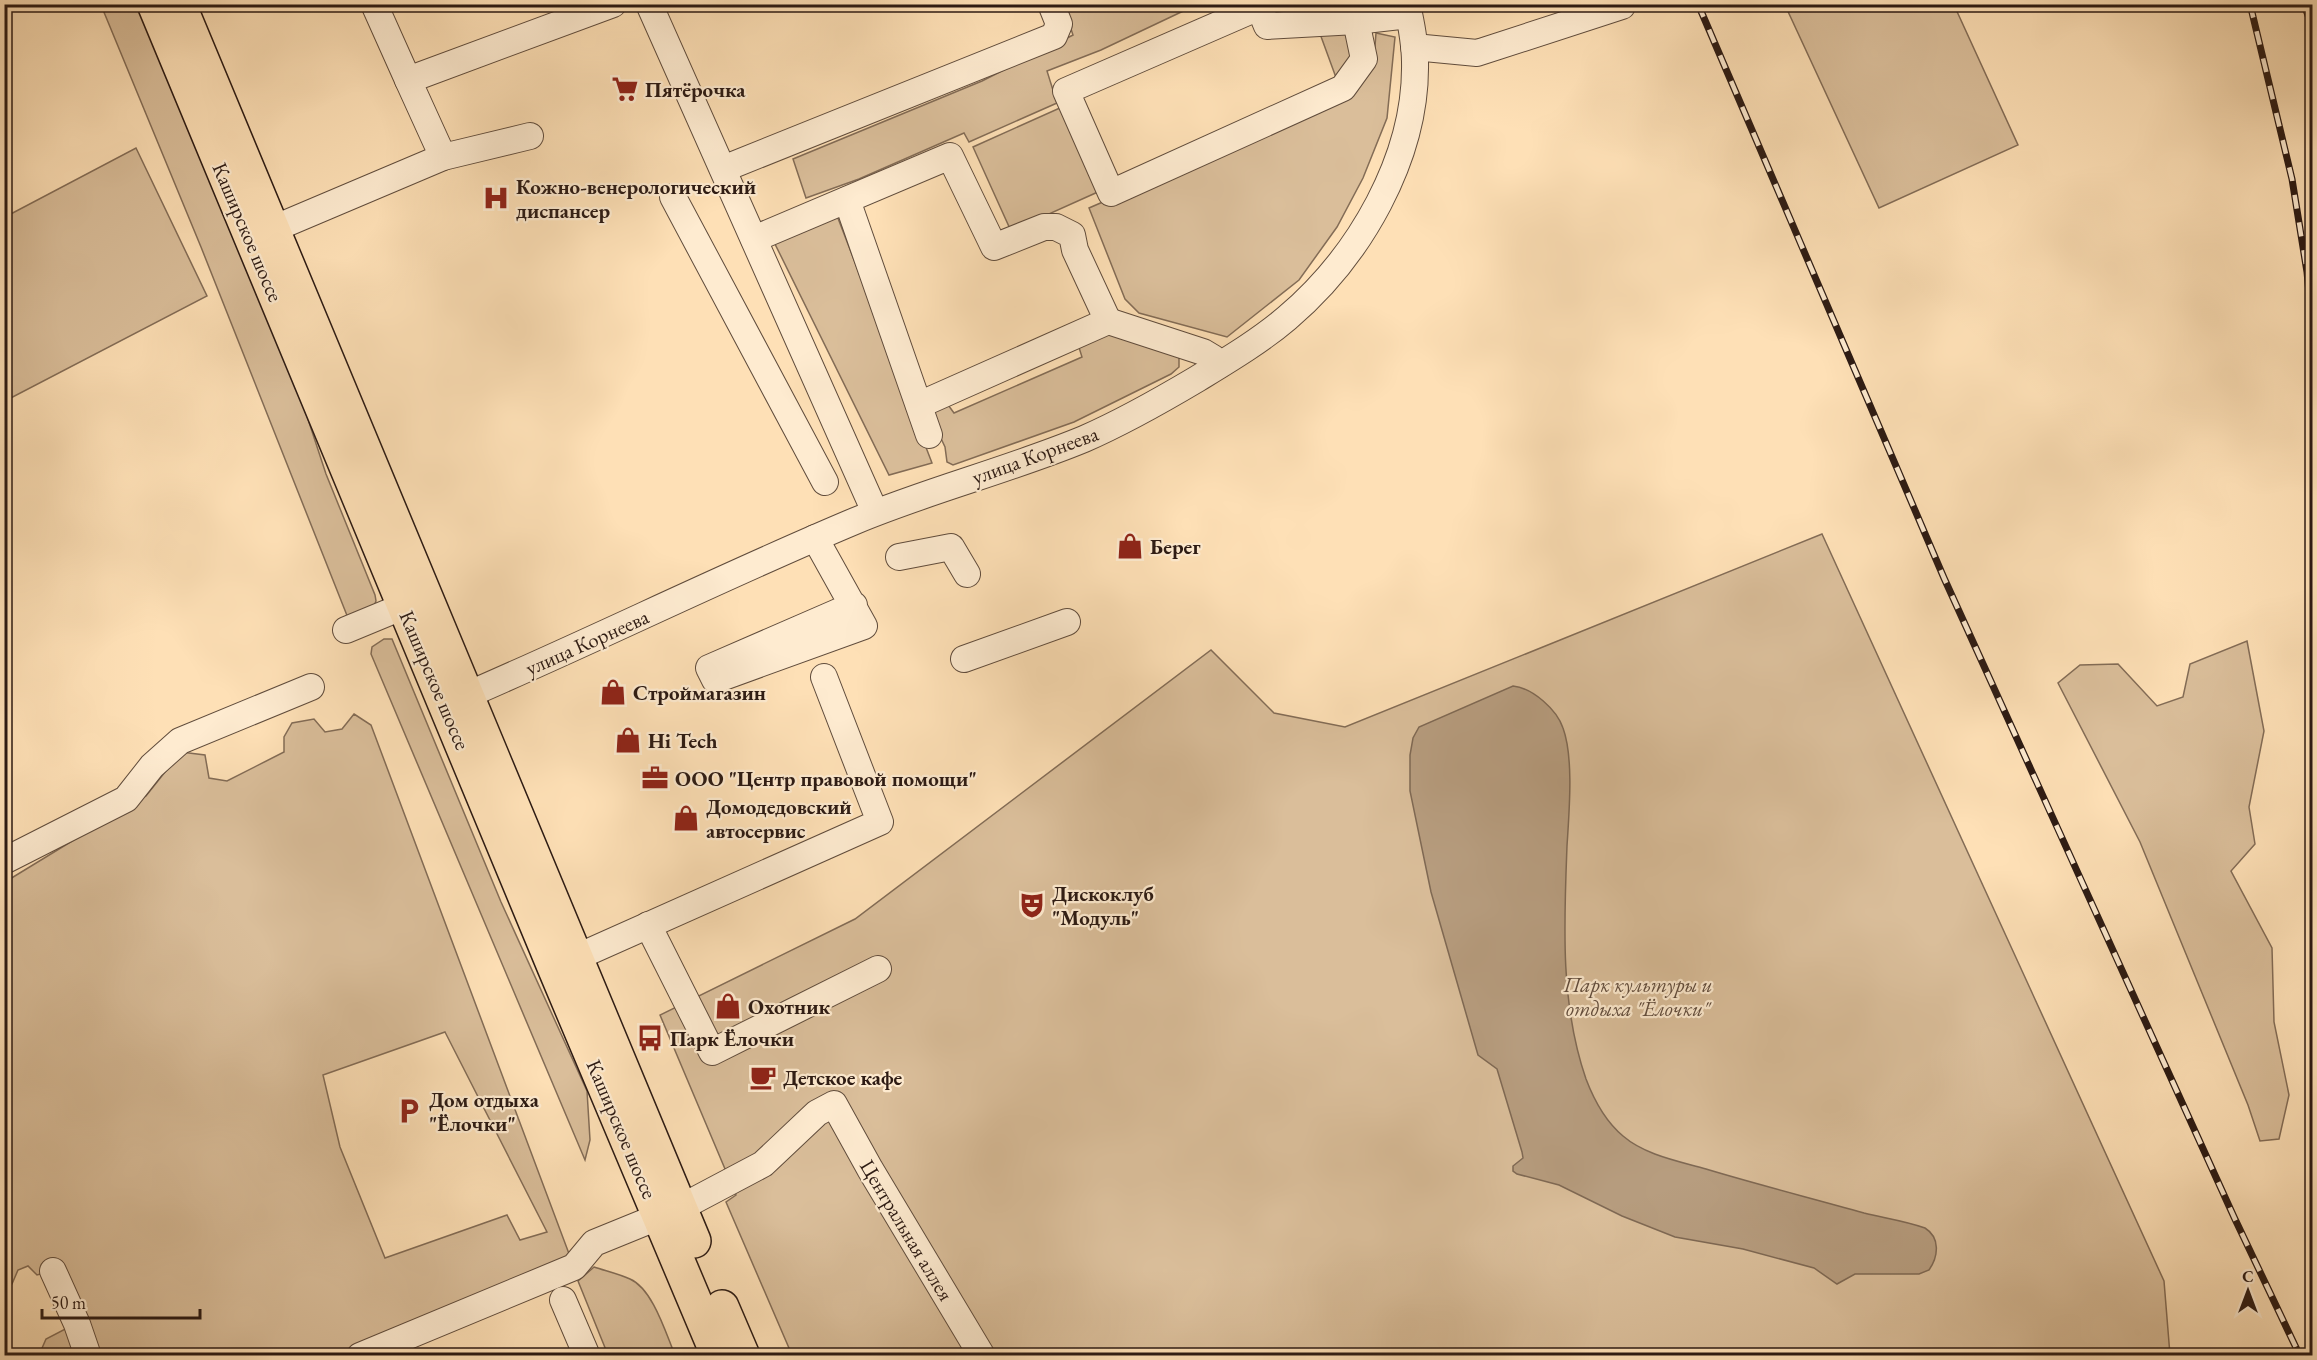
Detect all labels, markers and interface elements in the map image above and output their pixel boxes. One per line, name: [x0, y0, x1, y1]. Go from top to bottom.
supermarket icon: Пятёрочка: [610, 74, 640, 104]
place label: Пятёрочка: [645, 76, 746, 103]
street label: Каширское шоссе: [207, 158, 289, 306]
place label: Кожно-венерологический диспансер: [516, 173, 756, 224]
hospital icon: Кожно-венерологический диспансер: [481, 183, 511, 213]
street label: улица Корнеева: [968, 419, 1102, 490]
shop icon: Берег: [1115, 531, 1145, 561]
place label: Берег: [1150, 533, 1201, 560]
street label: улица Корнеева: [521, 602, 654, 681]
street label: Каширское шоссе: [394, 606, 476, 754]
shop icon: Строймагазин: [598, 677, 628, 707]
place label: Строймагазин: [633, 679, 766, 706]
shop icon: Hi Tech: [613, 725, 643, 755]
place label: Hi Tech: [648, 727, 718, 754]
office icon: ООО "Центр правовой помощи": [640, 763, 670, 793]
place label: ООО "Центр правовой помощи": [675, 765, 977, 792]
place label: Домодедовский автосервис: [706, 793, 852, 844]
shop icon: Домодедовский автосервис: [671, 803, 701, 833]
place label: Дискоклуб "Модуль": [1052, 880, 1154, 931]
theatre icon: Дискоклуб "Модуль": [1017, 890, 1047, 920]
park label: Парк культуры и отдыха "Ёлочки": [1563, 971, 1712, 1022]
shop icon: Охотник: [713, 991, 743, 1021]
place label: Охотник: [748, 993, 831, 1020]
bus stop icon: Парк Ёлочки: [635, 1023, 665, 1053]
place label: Парк Ёлочки: [670, 1025, 794, 1052]
street label: Каширское шоссе: [581, 1055, 663, 1203]
cafe icon: Детское кафе: [748, 1062, 778, 1092]
place label: Детское кафе: [783, 1064, 903, 1091]
place label: Дом отдыха "Ёлочки": [429, 1086, 540, 1137]
parking icon: Дом отдыха "Ёлочки": [394, 1096, 424, 1126]
street label: Центральная аллея: [854, 1154, 960, 1306]
north arrow: [2218, 1261, 2278, 1321]
text: С: [2242, 1266, 2254, 1287]
scale bar: [42, 1282, 200, 1320]
text: 50 m: [51, 1291, 86, 1314]

